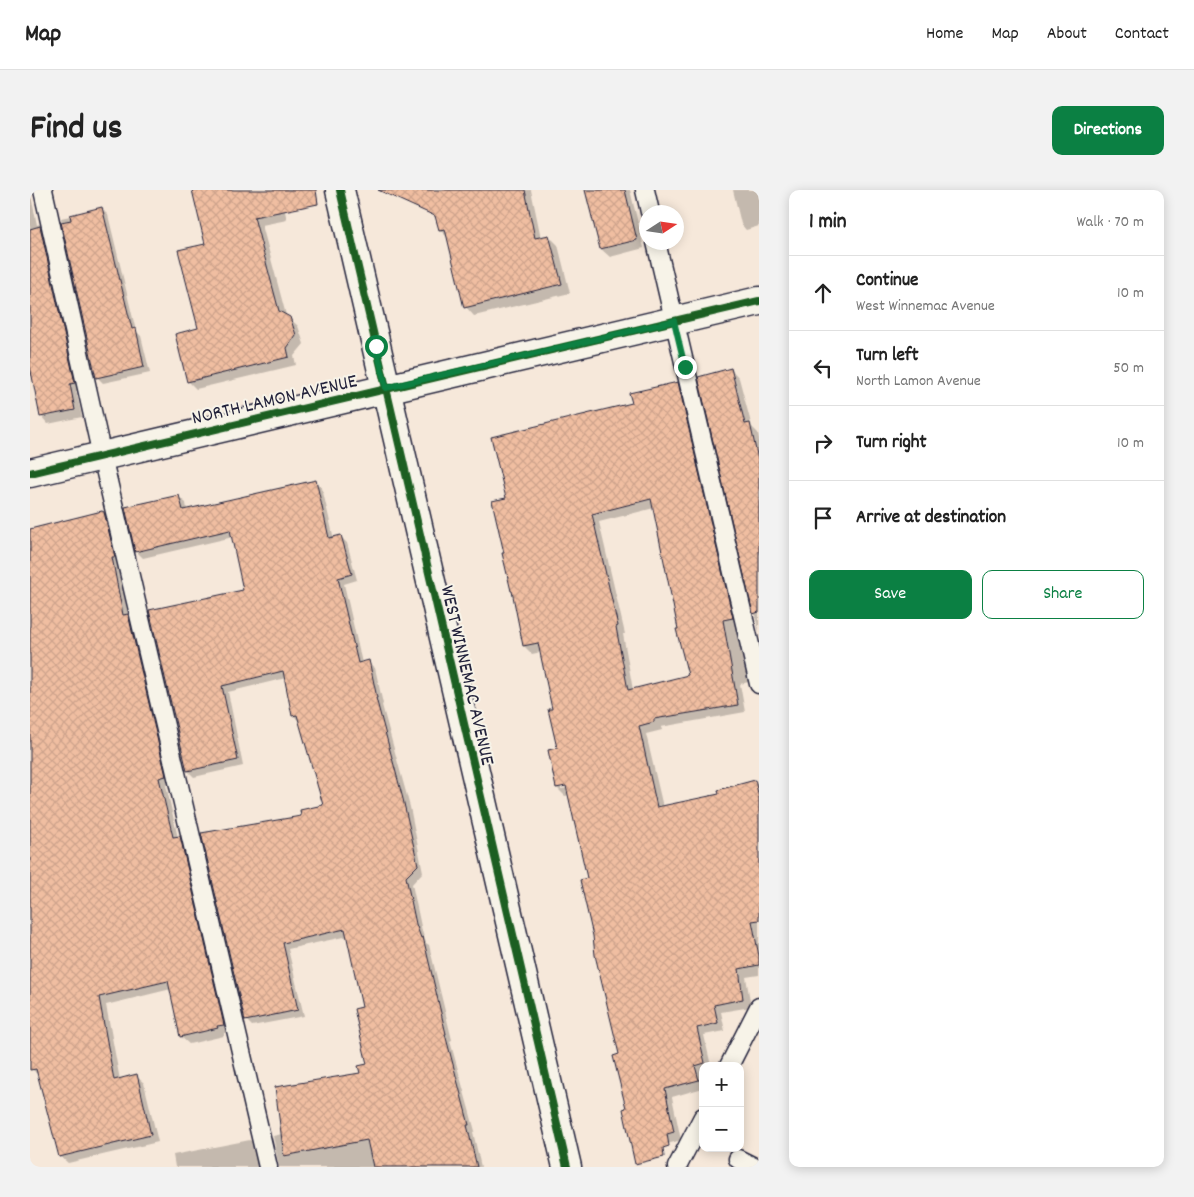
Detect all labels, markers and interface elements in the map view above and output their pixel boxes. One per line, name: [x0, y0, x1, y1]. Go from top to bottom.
text: Map: [25, 18, 61, 52]
text: Home: [926, 22, 963, 47]
text: Map: [991, 22, 1019, 47]
text: About: [1047, 22, 1087, 47]
text: Contact: [1115, 22, 1169, 47]
text: Find us: [30, 105, 122, 155]
button: Directions: [1052, 106, 1164, 155]
north arrow: [639, 205, 684, 250]
text: 1 min: [809, 208, 846, 238]
text: Walk · 70 m: [1076, 211, 1144, 234]
text: Continue: [856, 268, 918, 295]
icon: ahead: [809, 279, 837, 307]
text: 10 m: [1117, 282, 1144, 305]
text: West Winnemac Avenue: [856, 295, 995, 318]
route start: [365, 335, 388, 358]
text: Turn left: [856, 343, 919, 370]
icon: left: [809, 354, 837, 382]
route end: [674, 356, 697, 379]
text: 50 m: [1113, 357, 1144, 380]
street label: NORTH LAMON AVENUE: [189, 368, 360, 434]
text: North Lamon Avenue: [856, 370, 981, 393]
icon: right: [809, 429, 837, 457]
text: Turn right: [856, 430, 927, 457]
text: 10 m: [1117, 432, 1144, 455]
icon: arrive: [809, 504, 837, 532]
text: Arrive at destination: [856, 505, 1006, 532]
button: Save: [809, 570, 972, 619]
button: Share: [982, 570, 1144, 619]
street label: WEST WINNEMAC AVENUE: [432, 583, 500, 768]
map controls: [699, 1062, 744, 1152]
button: +: [699, 1062, 744, 1107]
button: −: [699, 1107, 744, 1152]

